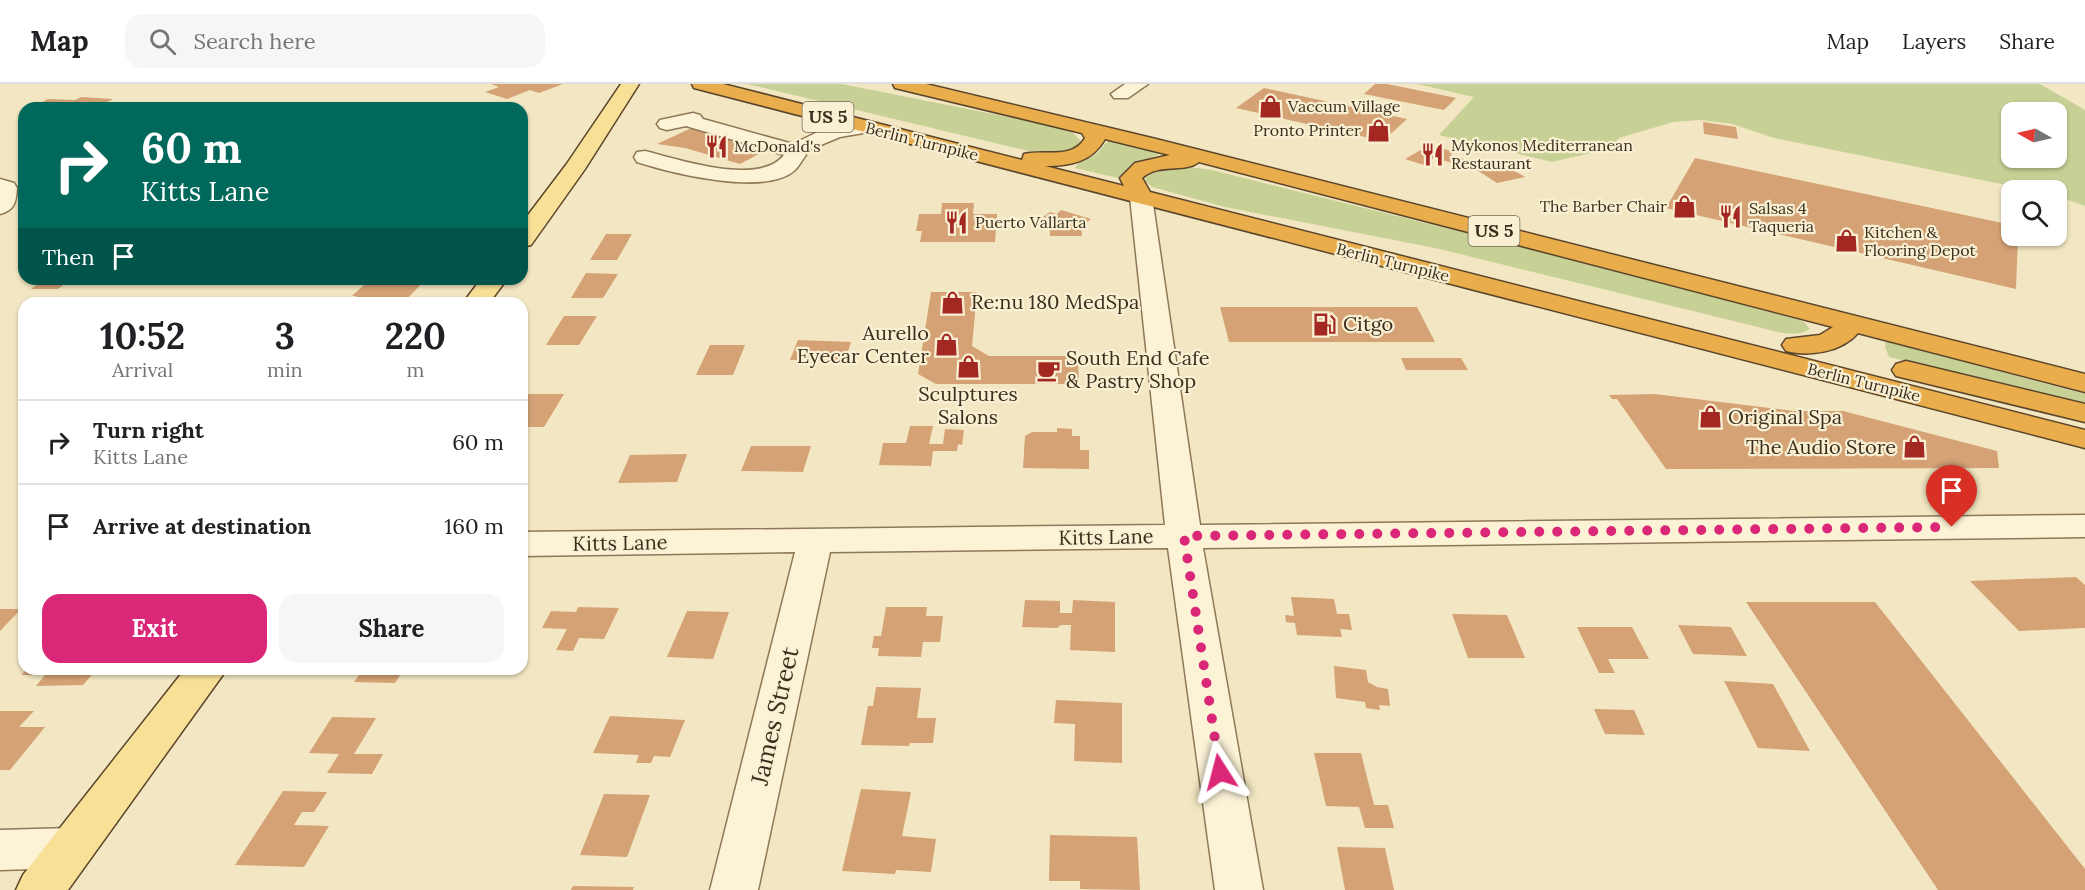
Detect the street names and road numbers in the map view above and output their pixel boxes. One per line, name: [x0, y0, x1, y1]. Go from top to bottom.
road number: US 5: [802, 102, 854, 132]
street label: Berlin Turnpike: [863, 117, 981, 165]
road number: US 5: [1468, 216, 1520, 246]
street label: Berlin Turnpike: [1334, 238, 1452, 286]
street label: Berlin Turnpike: [1805, 358, 1923, 406]
street label: Kitts Lane: [1058, 523, 1154, 550]
street label: Kitts Lane: [572, 529, 668, 556]
street label: James Street: [743, 643, 806, 789]

